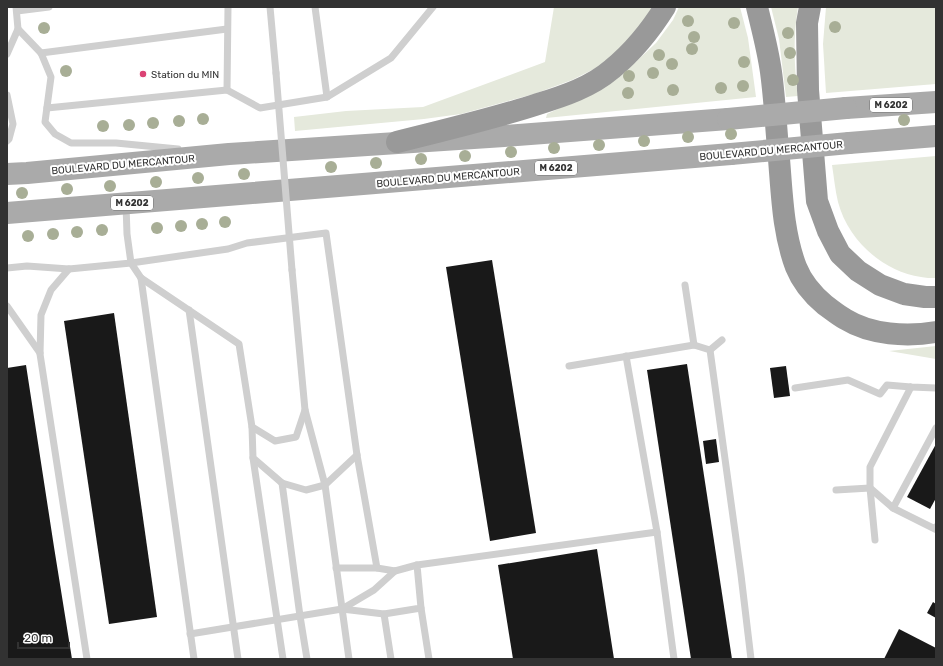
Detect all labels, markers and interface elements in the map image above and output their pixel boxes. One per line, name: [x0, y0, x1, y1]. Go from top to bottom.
marker: Station du MIN: [138, 69, 148, 79]
place label: Station du MIN: [151, 69, 219, 81]
road number: M 6202: [870, 98, 912, 112]
street label: BOULEVARD DU MERCANTOUR: [699, 139, 844, 163]
street label: BOULEVARD DU MERCANTOUR: [51, 153, 196, 177]
road number: M 6202: [535, 161, 577, 175]
street label: BOULEVARD DU MERCANTOUR: [376, 166, 521, 190]
road number: M 6202: [111, 196, 153, 210]
scale bar: [18, 624, 69, 650]
text: 20 m: [24, 631, 52, 645]

